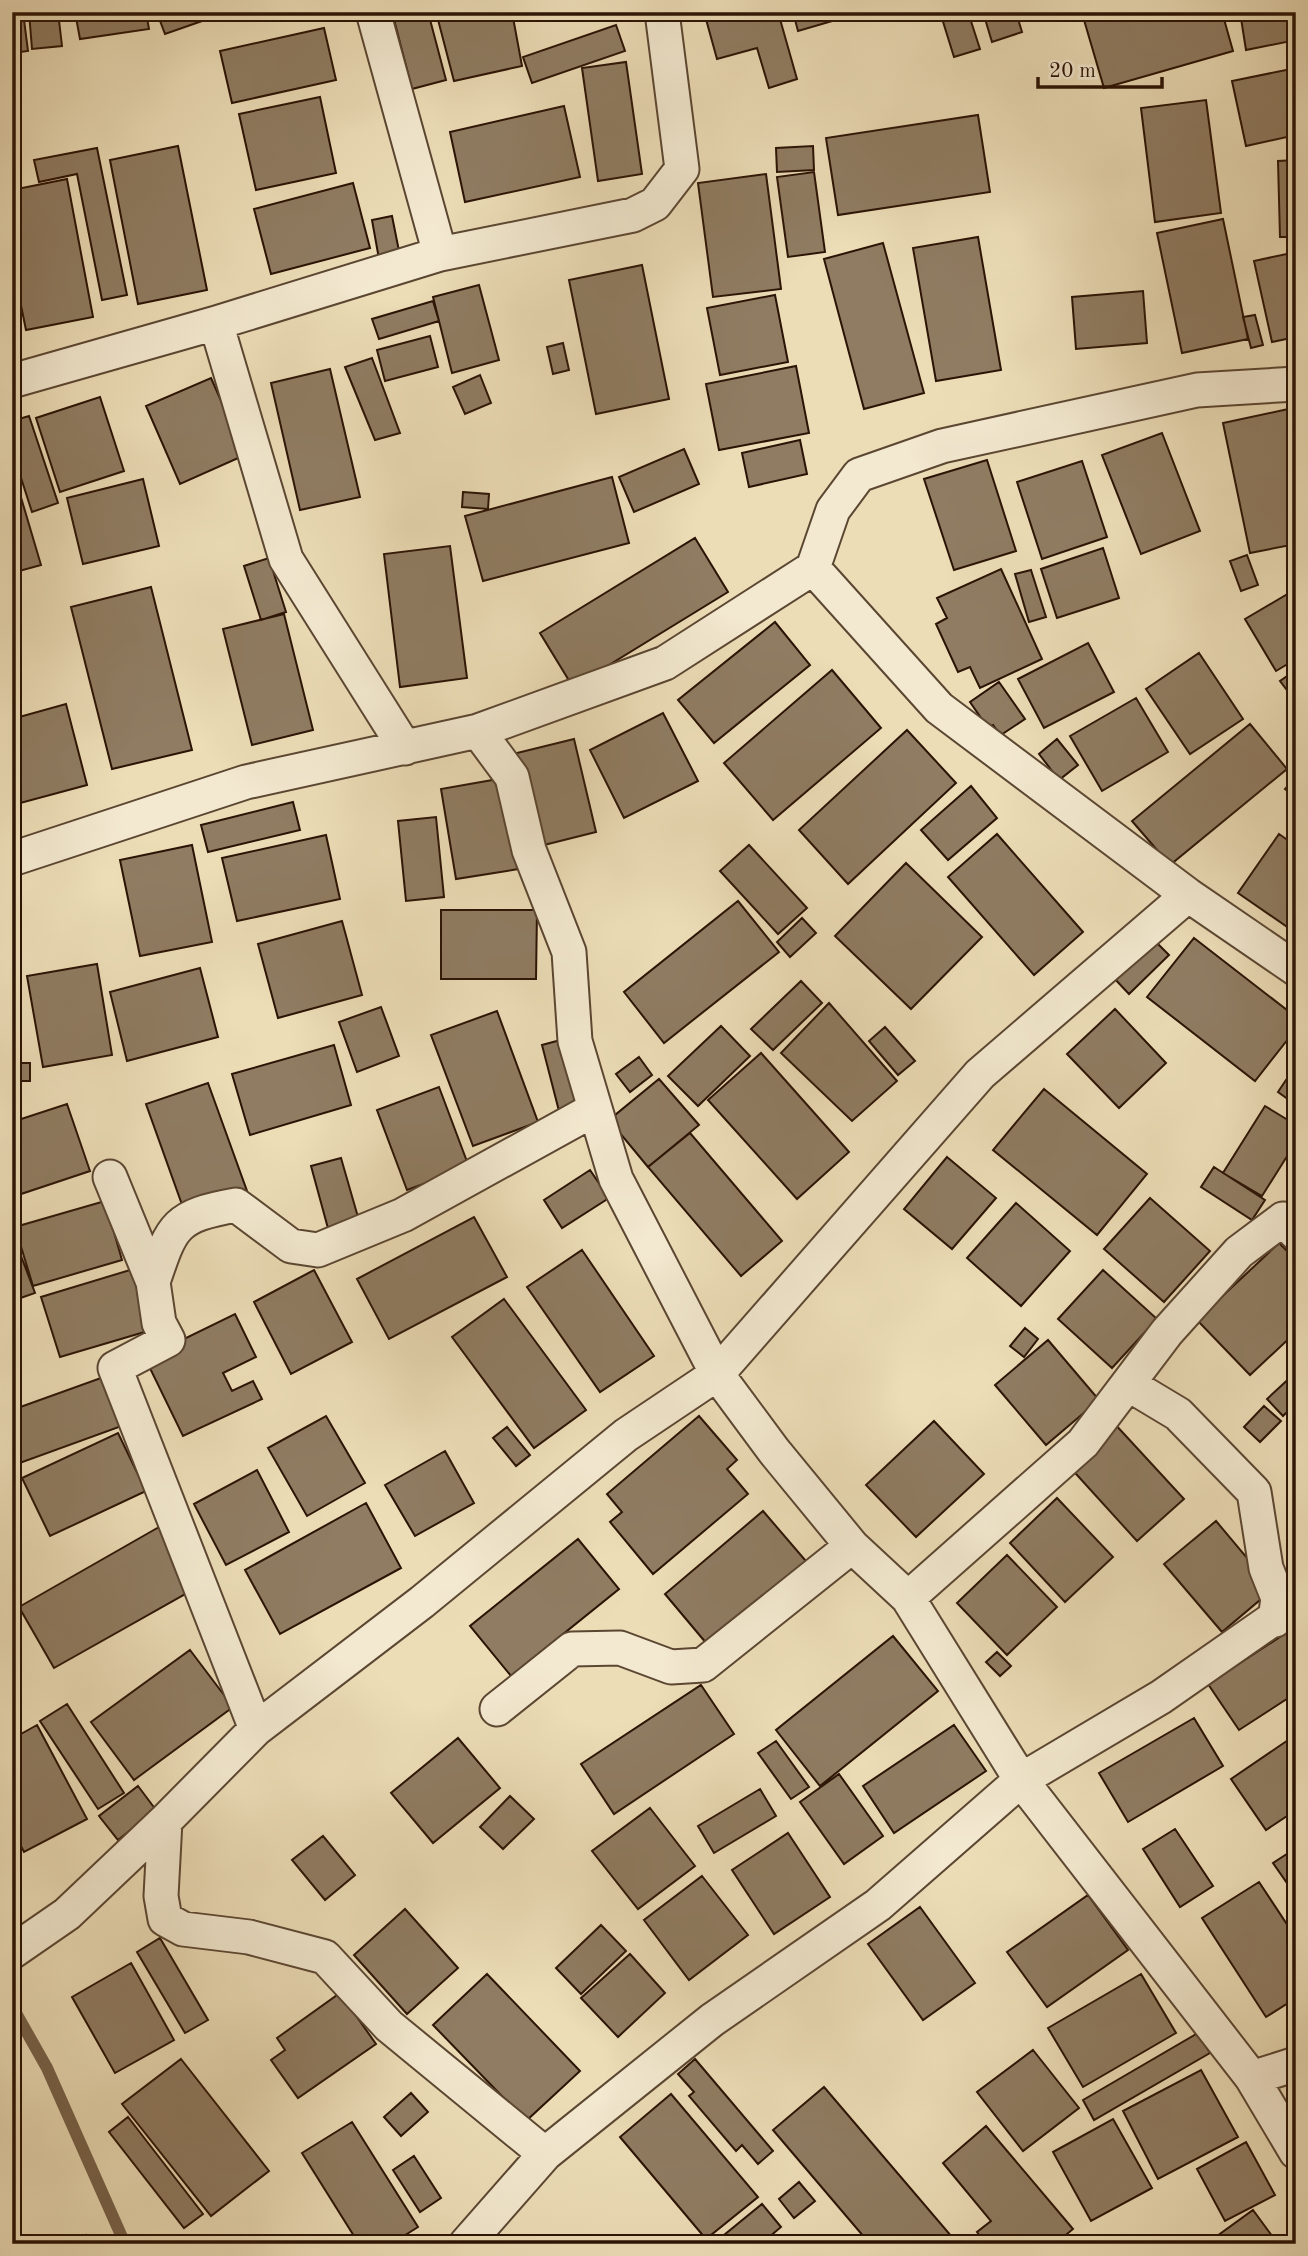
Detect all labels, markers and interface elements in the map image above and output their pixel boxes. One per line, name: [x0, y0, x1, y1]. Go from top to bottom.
scale bar: [1038, 46, 1163, 90]
text: 20 m: [1049, 61, 1096, 82]

